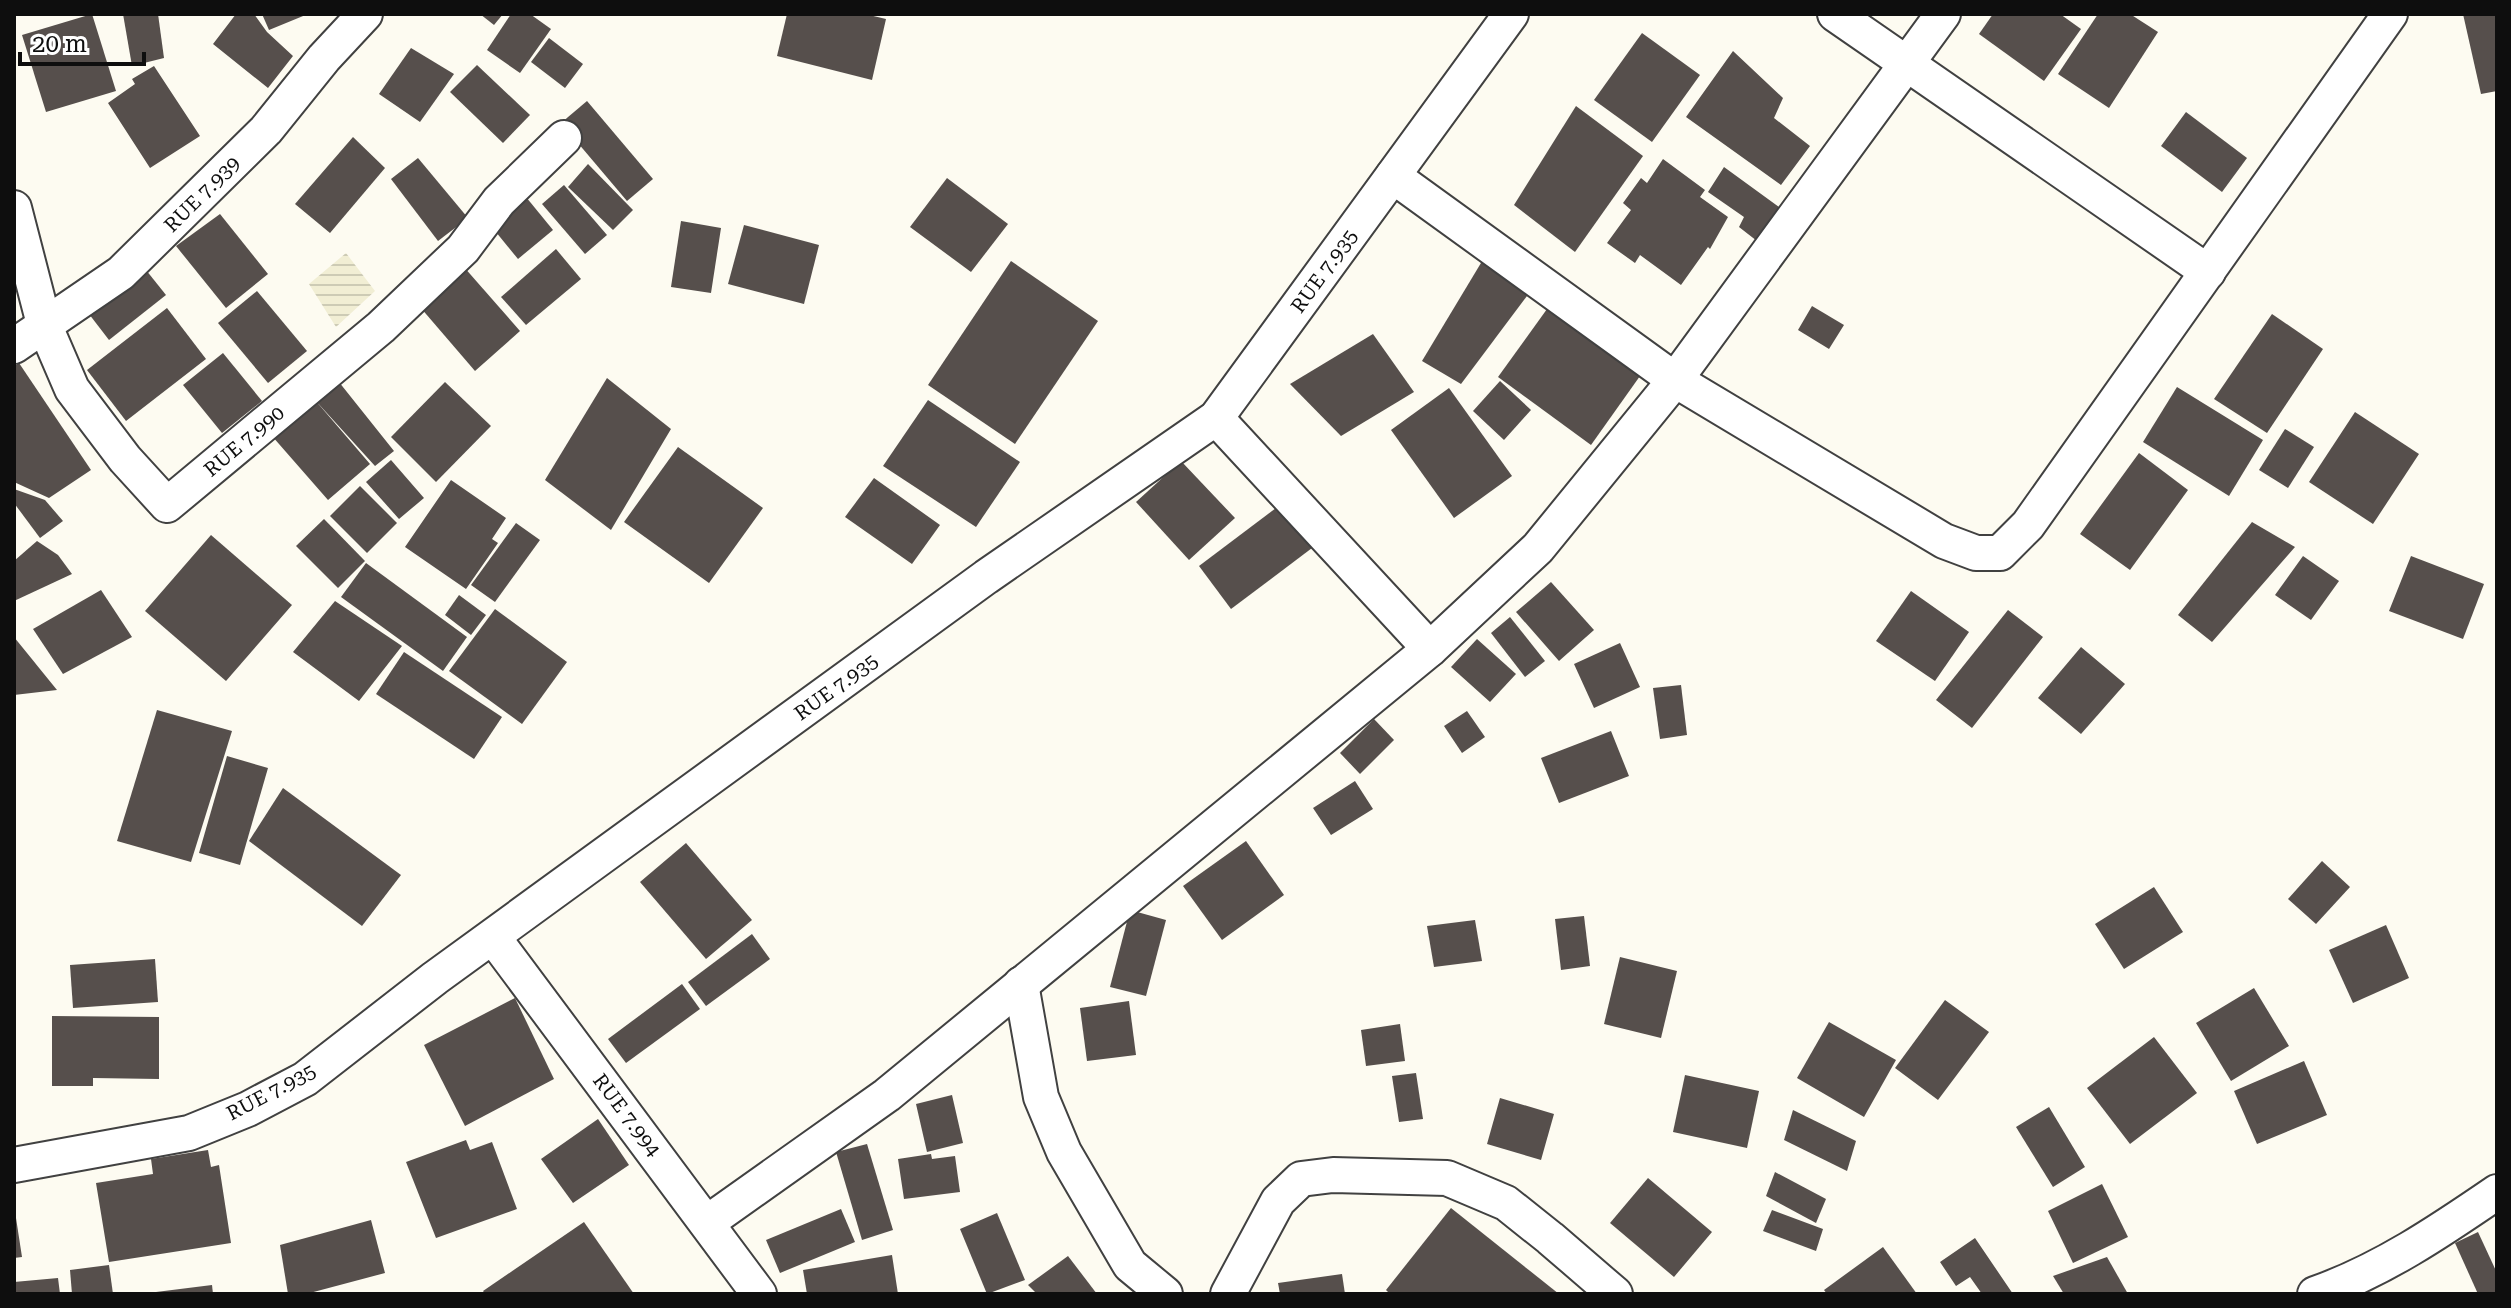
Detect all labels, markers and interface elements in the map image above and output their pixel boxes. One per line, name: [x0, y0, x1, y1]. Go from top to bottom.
scale bar: [20, 16, 144, 66]
text: 20 m: [32, 30, 87, 58]
street label: RUE 7.939: [159, 151, 245, 237]
street label: RUE 7.935: [1286, 225, 1362, 317]
street label: RUE 7.990: [199, 400, 289, 482]
street label: RUE 7.935: [790, 649, 882, 725]
street label: RUE 7.935: [222, 1059, 320, 1125]
street label: RUE 7.994: [588, 1069, 666, 1162]

